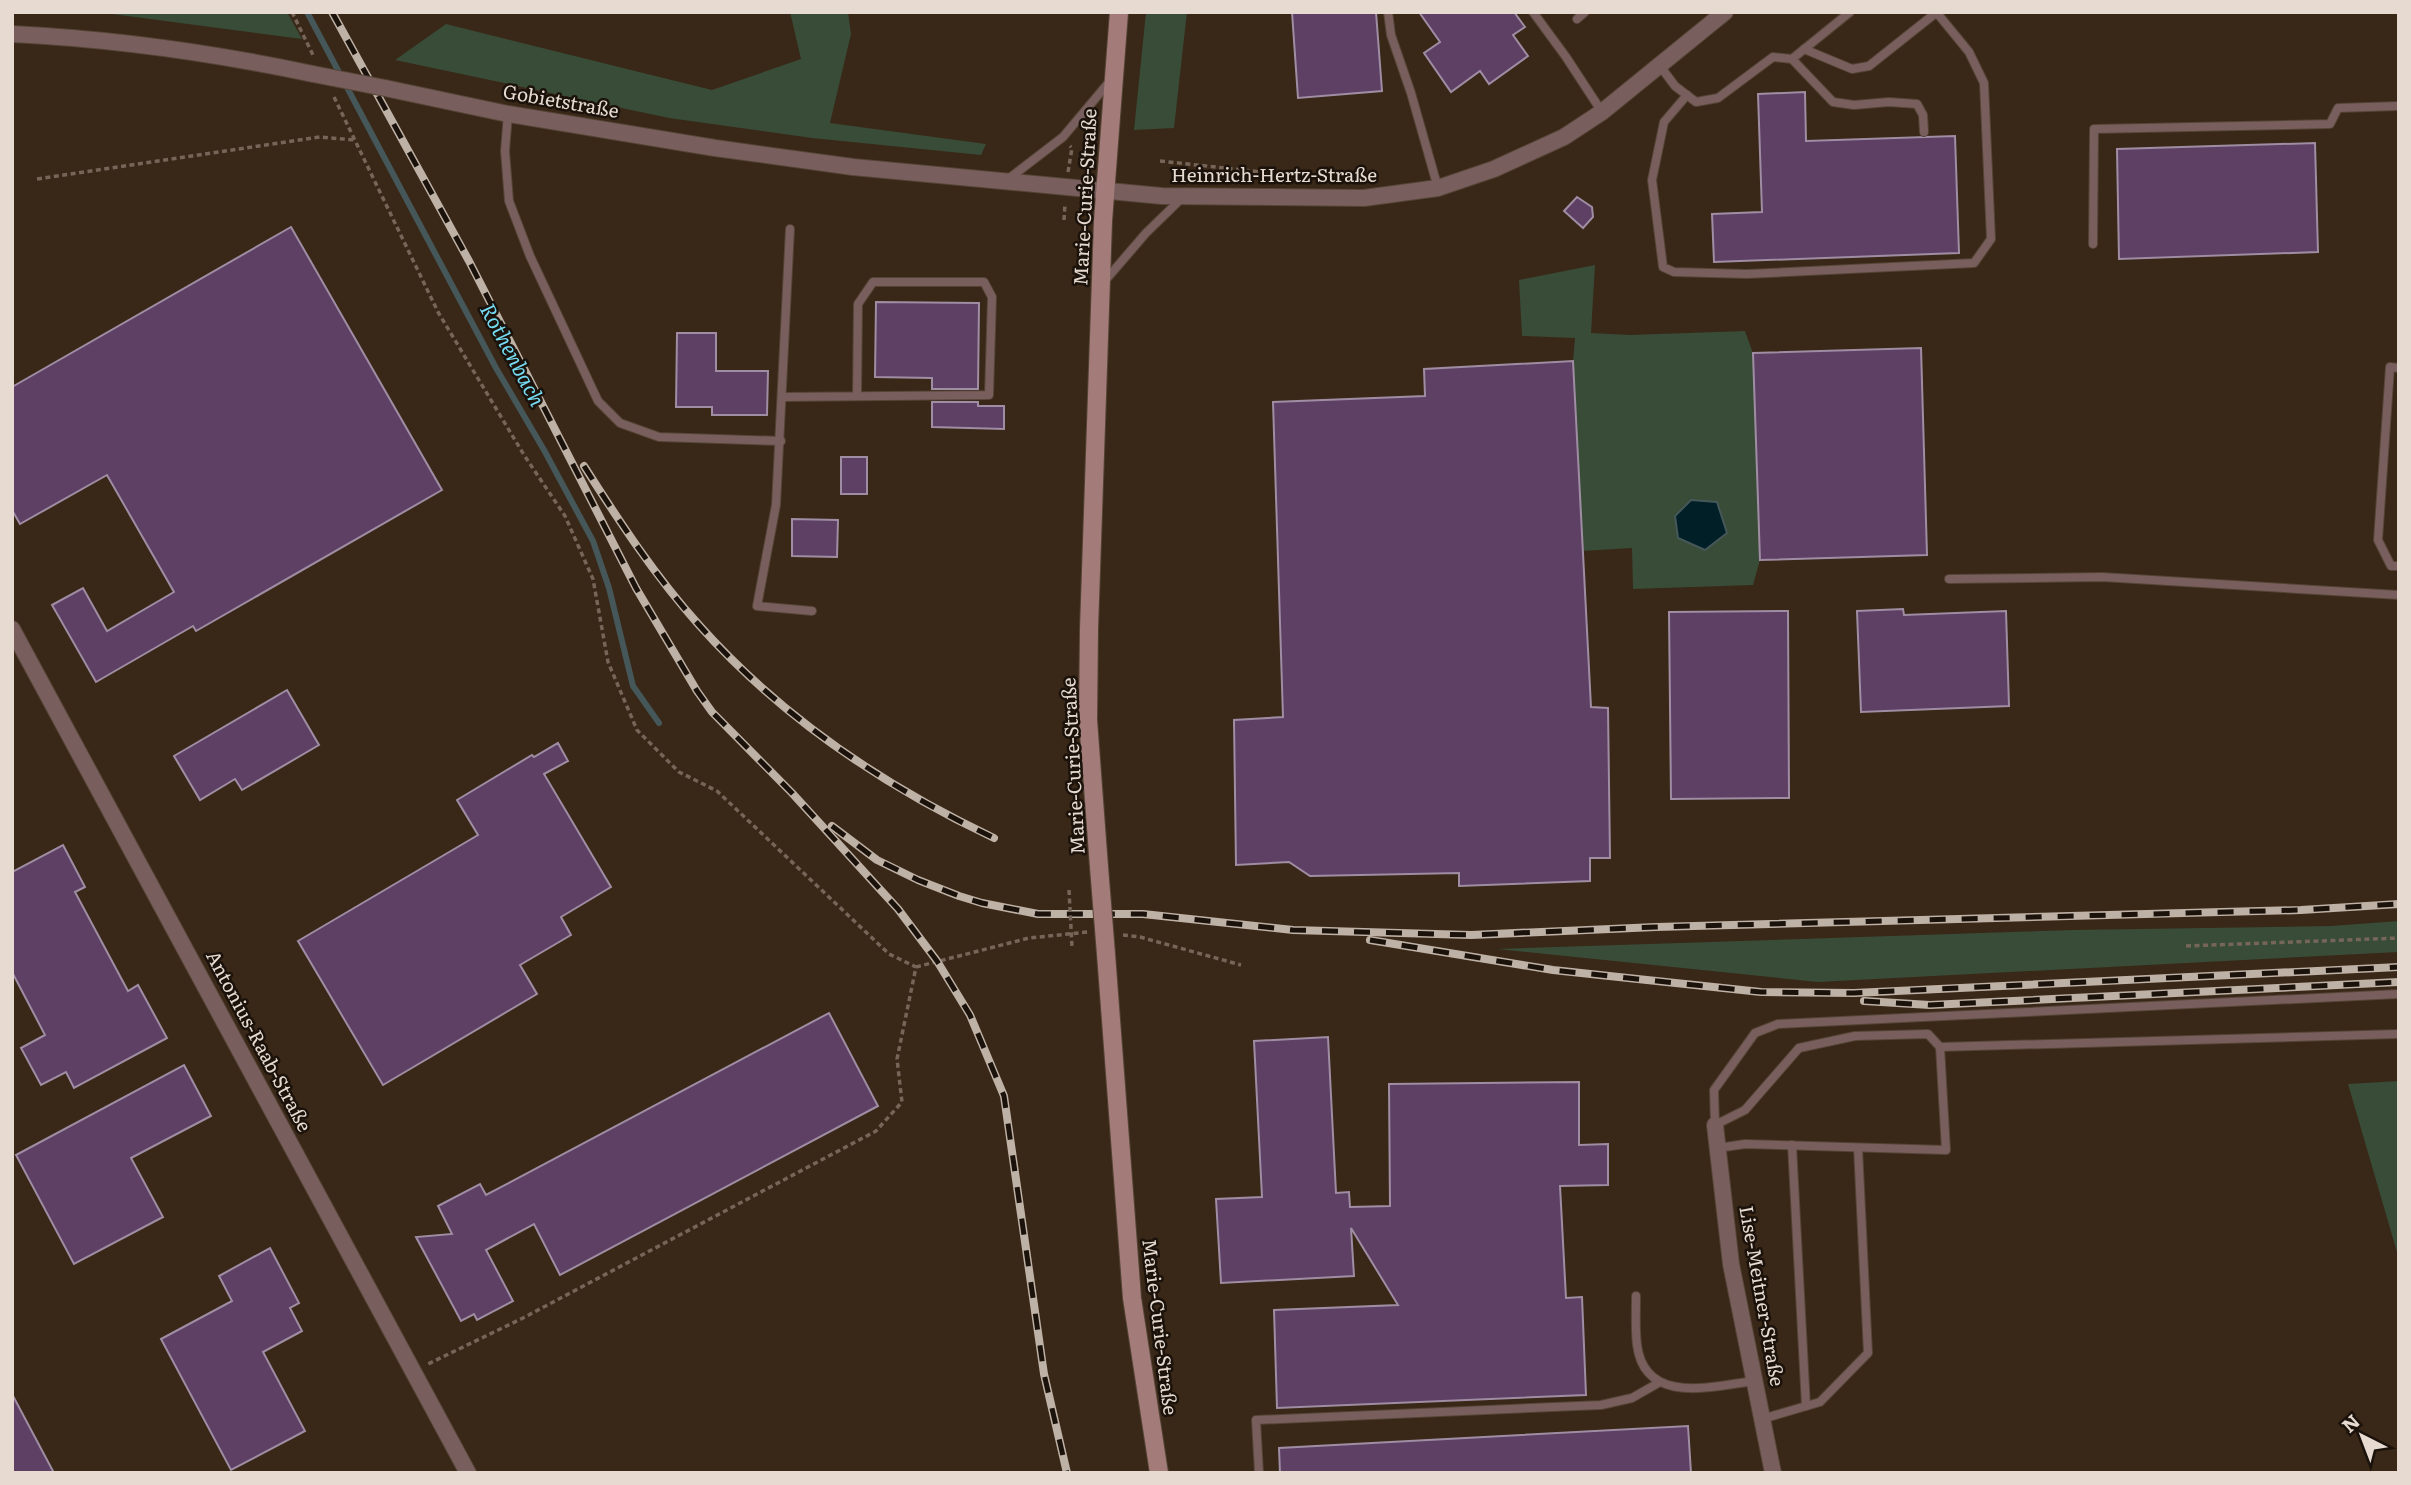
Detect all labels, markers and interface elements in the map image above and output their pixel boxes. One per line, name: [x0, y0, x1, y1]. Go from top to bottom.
street label: Gobietstraße: [501, 76, 621, 124]
street label: Marie-Curie-Straße: [1065, 107, 1103, 286]
street label: Heinrich-Hertz-Straße: [1171, 160, 1377, 188]
water label: Rothenbach: [474, 297, 555, 411]
street label: Marie-Curie-Straße: [1053, 677, 1091, 855]
street label: Antonius-Raab-Straße: [200, 945, 320, 1136]
street label: Lise-Meitner-Straße: [1733, 1203, 1793, 1388]
street label: Marie-Curie-Straße: [1136, 1237, 1186, 1417]
north arrow: [2327, 1401, 2397, 1471]
text: N: [2335, 1407, 2365, 1438]

